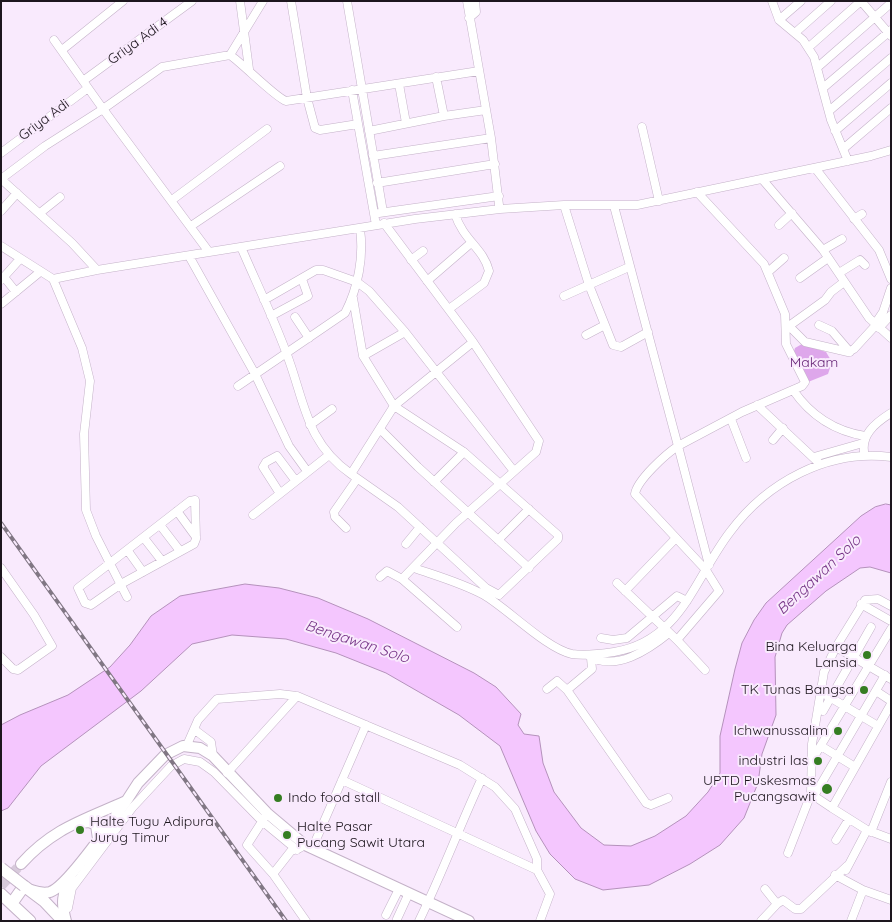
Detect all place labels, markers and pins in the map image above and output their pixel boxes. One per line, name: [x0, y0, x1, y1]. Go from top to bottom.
place label: Bina Keluarga Lansia: [765, 639, 857, 672]
marker: Bina Keluarga Lansia: [861, 649, 873, 661]
place label: TK Tunas Bangsa: [741, 682, 854, 698]
marker: TK Tunas Bangsa: [858, 684, 870, 696]
place label: Ichwanussalim: [733, 723, 828, 739]
marker: Ichwanussalim: [832, 725, 844, 737]
place label: industri las: [738, 753, 808, 769]
marker: industri las: [812, 755, 824, 767]
place label: UPTD Puskesmas Pucangsawit: [703, 773, 816, 806]
marker: UPTD Puskesmas Pucangsawit: [820, 782, 834, 796]
place label: Indo food stall: [288, 790, 380, 806]
marker: Indo food stall: [272, 792, 284, 804]
place label: Halte Tugu Adipura Jurug Timur: [90, 814, 214, 846]
place label: Halte Pasar Pucang Sawit Utara: [297, 819, 425, 852]
marker: Halte Tugu Adipura Jurug Timur: [74, 824, 86, 836]
marker: Halte Pasar Pucang Sawit Utara: [281, 829, 293, 841]

